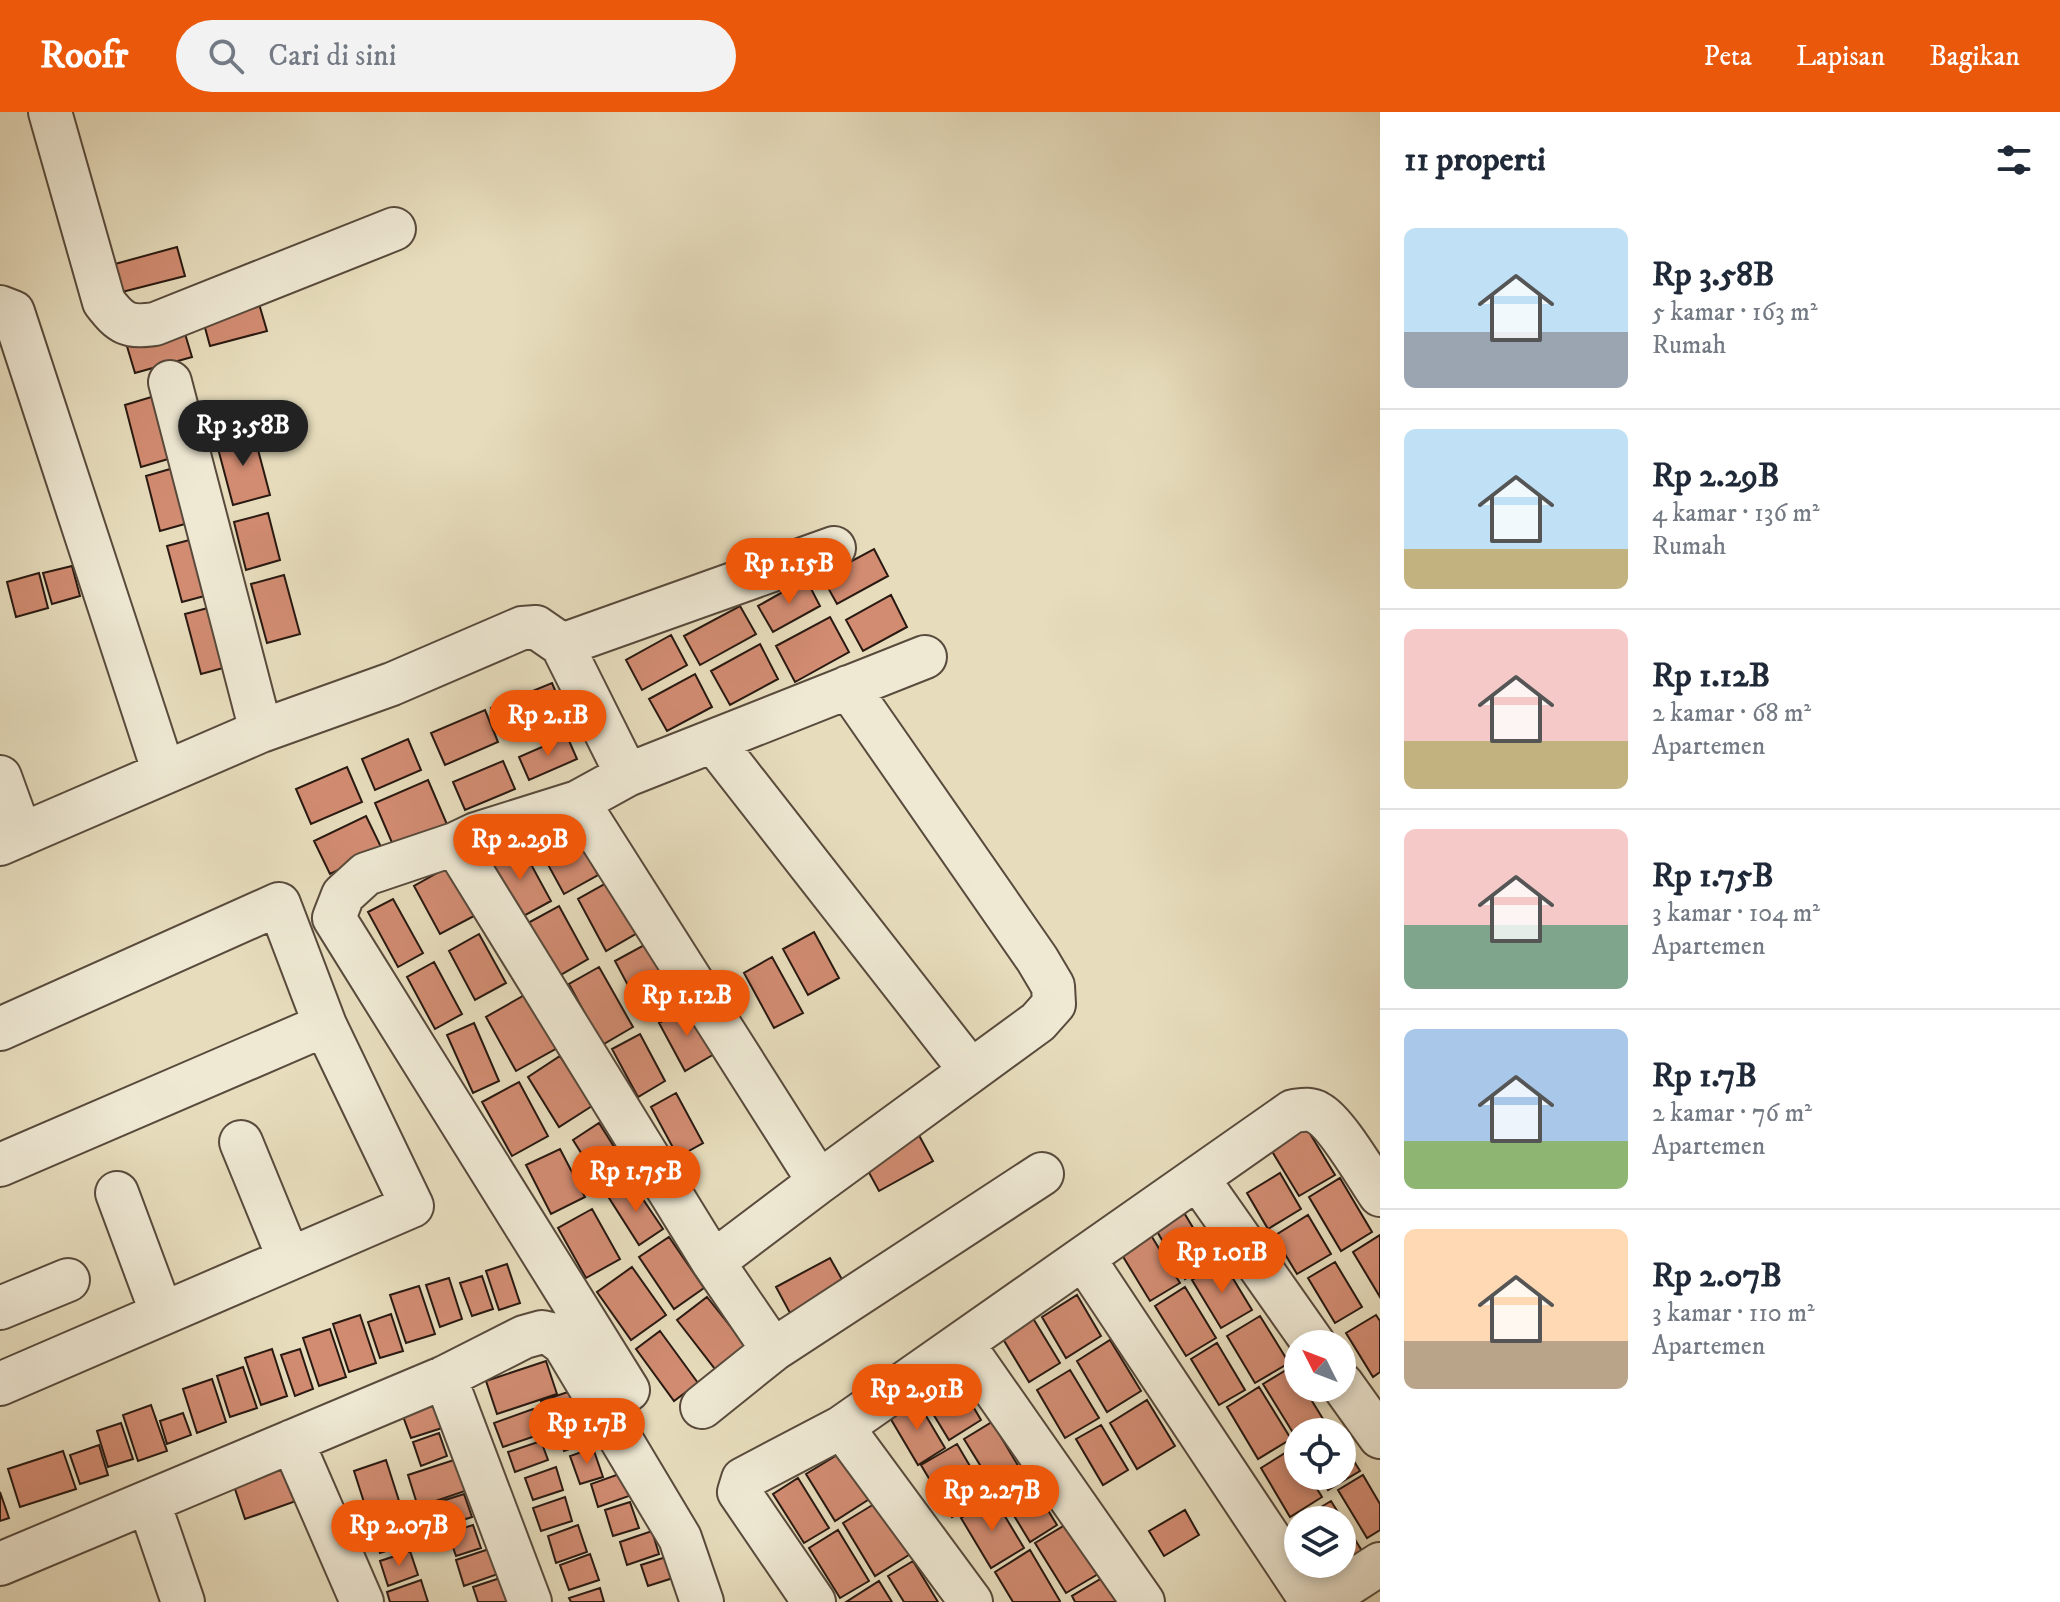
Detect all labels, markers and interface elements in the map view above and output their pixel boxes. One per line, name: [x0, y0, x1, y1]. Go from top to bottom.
search box: [176, 20, 736, 92]
text: Roofr: [40, 32, 128, 80]
icon: search: [204, 34, 248, 78]
text: Cari di sini: [268, 38, 397, 75]
text: Peta: [1704, 39, 1752, 74]
text: Lapisan: [1796, 39, 1885, 74]
text: Bagikan: [1929, 39, 2020, 74]
icon: filters: [1992, 138, 2036, 182]
text: 11 properti: [1404, 139, 1546, 181]
text: Rp 3.58B: [1652, 254, 1775, 296]
icon: home: [1468, 260, 1564, 356]
text: 5 kamar · 163 m²: [1652, 296, 1818, 329]
text: Rumah: [1652, 329, 1726, 362]
pin: Rp 3.58B: [160, 400, 326, 468]
text: Rp 3.58B: [196, 409, 290, 442]
text: Rp 2.29B: [1652, 455, 1779, 497]
icon: home: [1468, 461, 1564, 557]
text: 4 kamar · 136 m²: [1652, 497, 1820, 530]
text: Rumah: [1652, 530, 1726, 563]
pin: Rp 1.15B: [706, 538, 872, 606]
text: Rp 1.15B: [744, 547, 834, 580]
text: Rp 1.12B: [1652, 655, 1770, 697]
icon: home: [1468, 661, 1564, 757]
pin: Rp 2.1B: [474, 690, 622, 758]
text: 2 kamar · 68 m²: [1652, 697, 1811, 730]
text: Rp 2.1B: [507, 699, 589, 732]
text: Apartemen: [1652, 730, 1765, 763]
pin: Rp 2.29B: [437, 814, 603, 882]
text: Rp 2.29B: [471, 823, 569, 856]
text: Rp 1.75B: [1652, 855, 1774, 897]
icon: home: [1468, 861, 1564, 957]
text: 3 kamar · 104 m²: [1652, 897, 1820, 930]
text: Apartemen: [1652, 930, 1765, 963]
pin: Rp 1.12B: [604, 970, 770, 1038]
text: Rp 1.12B: [642, 979, 732, 1012]
text: Rp 1.7B: [1652, 1055, 1757, 1097]
icon: home: [1468, 1061, 1564, 1157]
text: 2 kamar · 76 m²: [1652, 1097, 1812, 1130]
text: Apartemen: [1652, 1130, 1765, 1163]
pin: Rp 1.75B: [553, 1146, 719, 1214]
text: Rp 1.75B: [589, 1155, 683, 1188]
pin: Rp 1.01B: [1139, 1227, 1305, 1295]
text: Rp 1.01B: [1176, 1236, 1268, 1269]
text: Rp 2.07B: [1652, 1255, 1782, 1297]
icon: home: [1468, 1261, 1564, 1357]
text: 3 kamar · 110 m²: [1652, 1297, 1815, 1330]
north arrow: [1284, 1330, 1356, 1402]
map controls: [1284, 1330, 1356, 1578]
text: Apartemen: [1652, 1330, 1765, 1363]
pin: Rp 2.91B: [834, 1364, 1000, 1432]
text: Rp 2.91B: [870, 1373, 964, 1406]
pin: Rp 1.7B: [513, 1398, 661, 1466]
text: Rp 1.7B: [547, 1407, 627, 1440]
button: locate: [1284, 1418, 1356, 1490]
pin: Rp 2.27B: [909, 1465, 1075, 1533]
text: Rp 2.27B: [943, 1474, 1041, 1507]
pin: Rp 2.07B: [316, 1500, 482, 1568]
button: layers: [1284, 1506, 1356, 1578]
text: Rp 2.07B: [349, 1509, 449, 1542]

